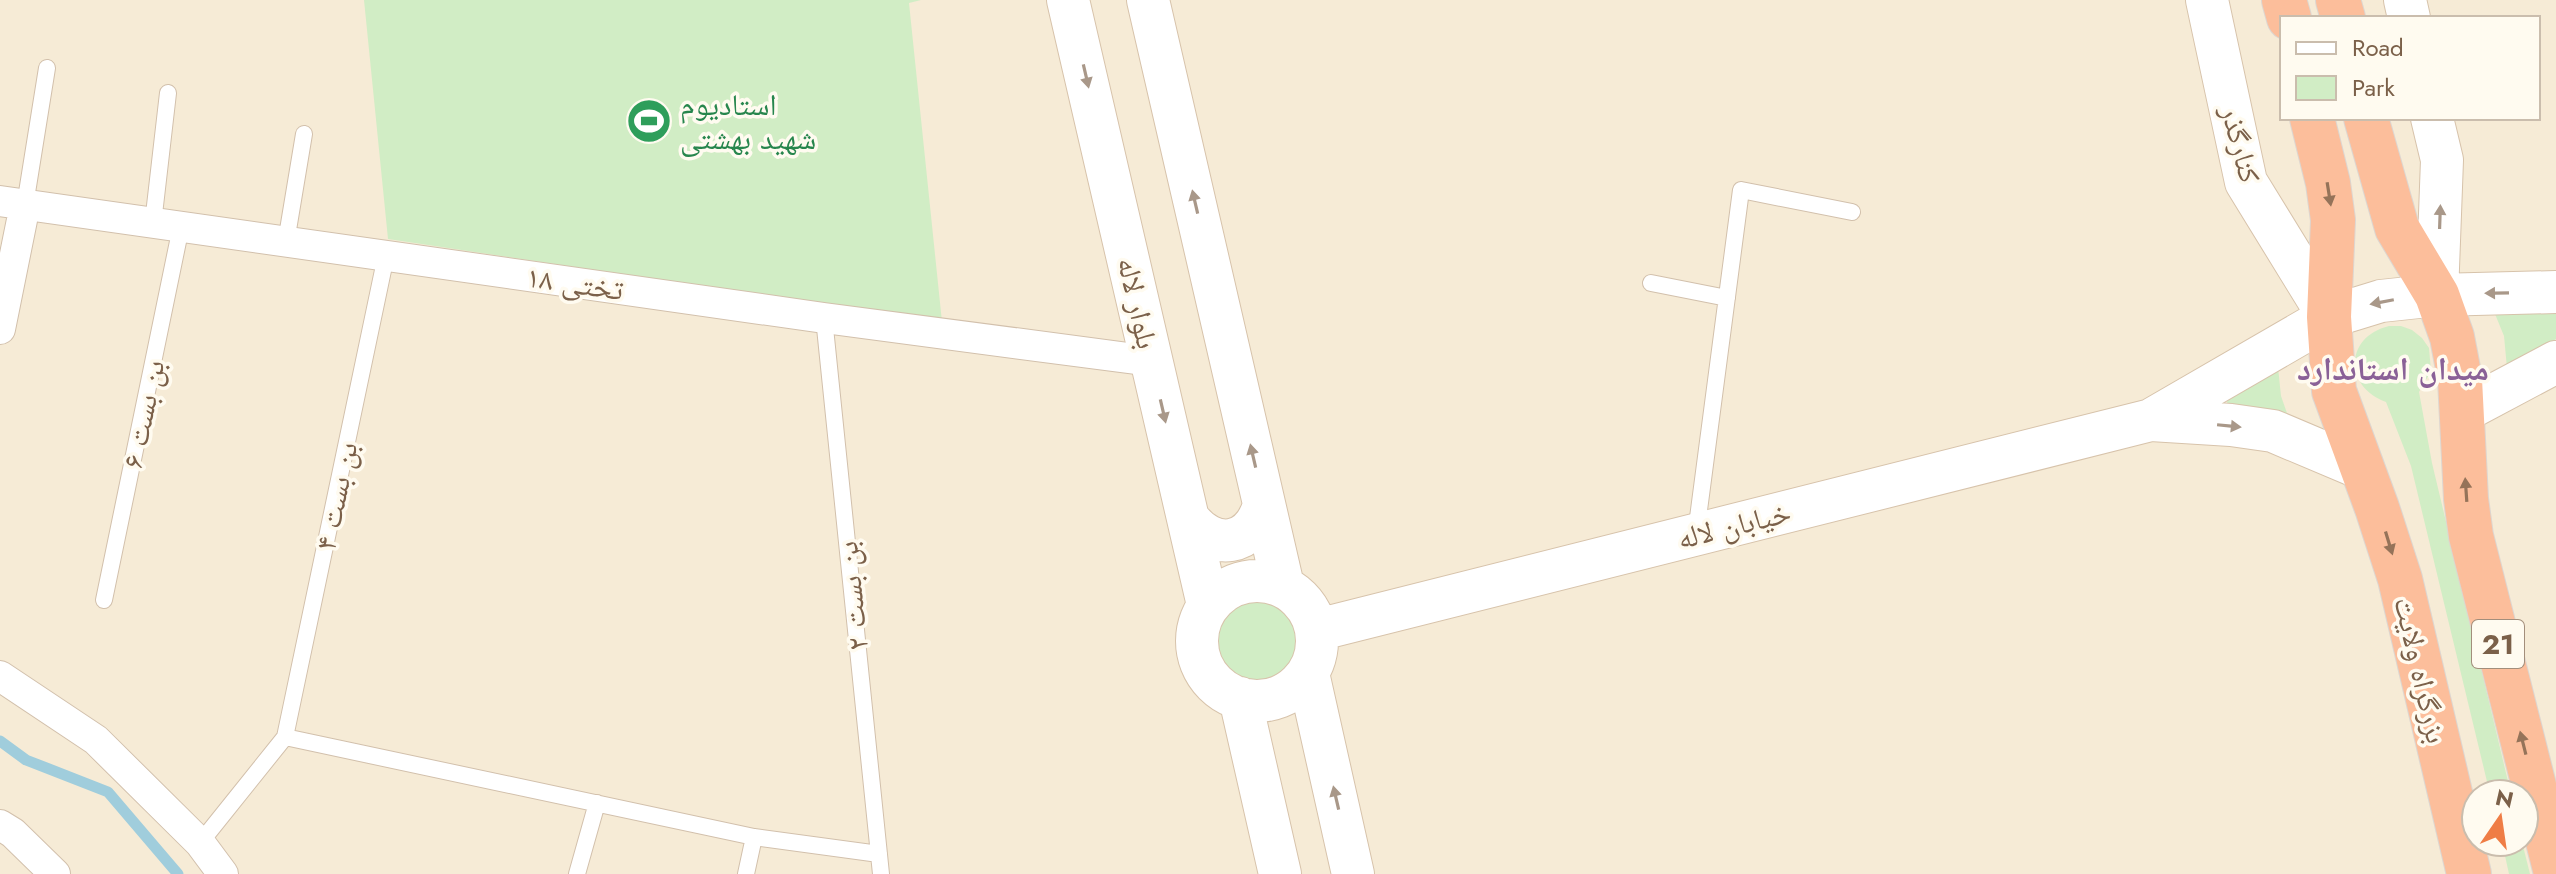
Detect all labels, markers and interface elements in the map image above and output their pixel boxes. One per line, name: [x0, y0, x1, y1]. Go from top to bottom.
legend: [2280, 16, 2540, 120]
text: Road: [2352, 30, 2404, 65]
one-way arrow: [1080, 64, 1093, 89]
text: Park: [2352, 70, 2395, 105]
place label: استادیوم شهید بهشتی: [680, 83, 816, 160]
sports icon: استادیوم شهید بهشتی: [625, 97, 673, 145]
street label: کنارگذر: [2210, 99, 2272, 188]
one-way arrow: [2323, 182, 2336, 207]
one-way arrow: [1188, 190, 1200, 215]
one-way arrow: [2434, 204, 2447, 229]
street label: بلوار لاله: [1107, 253, 1169, 353]
street label: تختی ۱۸: [524, 255, 627, 311]
one-way arrow: [2484, 287, 2509, 300]
one-way arrow: [2370, 296, 2395, 308]
district label: میدان استاندارد: [2297, 346, 2489, 392]
street label: بن بست ۶: [111, 356, 175, 472]
one-way arrow: [1157, 399, 1170, 424]
one-way arrow: [2217, 419, 2242, 432]
street label: بن بست ۴: [304, 438, 368, 554]
one-way arrow: [1246, 443, 1258, 468]
one-way arrow: [2459, 477, 2472, 502]
street label: خیابان لاله: [1673, 490, 1795, 560]
one-way arrow: [2383, 531, 2396, 555]
street label: بن بست ۲: [825, 539, 879, 653]
street label: بزرگراه ولایت: [2383, 592, 2459, 748]
road number: 21: [2472, 620, 2524, 668]
one-way arrow: [2517, 730, 2529, 755]
north arrow: [2460, 778, 2540, 858]
text: N: [2492, 781, 2517, 816]
one-way arrow: [1329, 785, 1342, 810]

